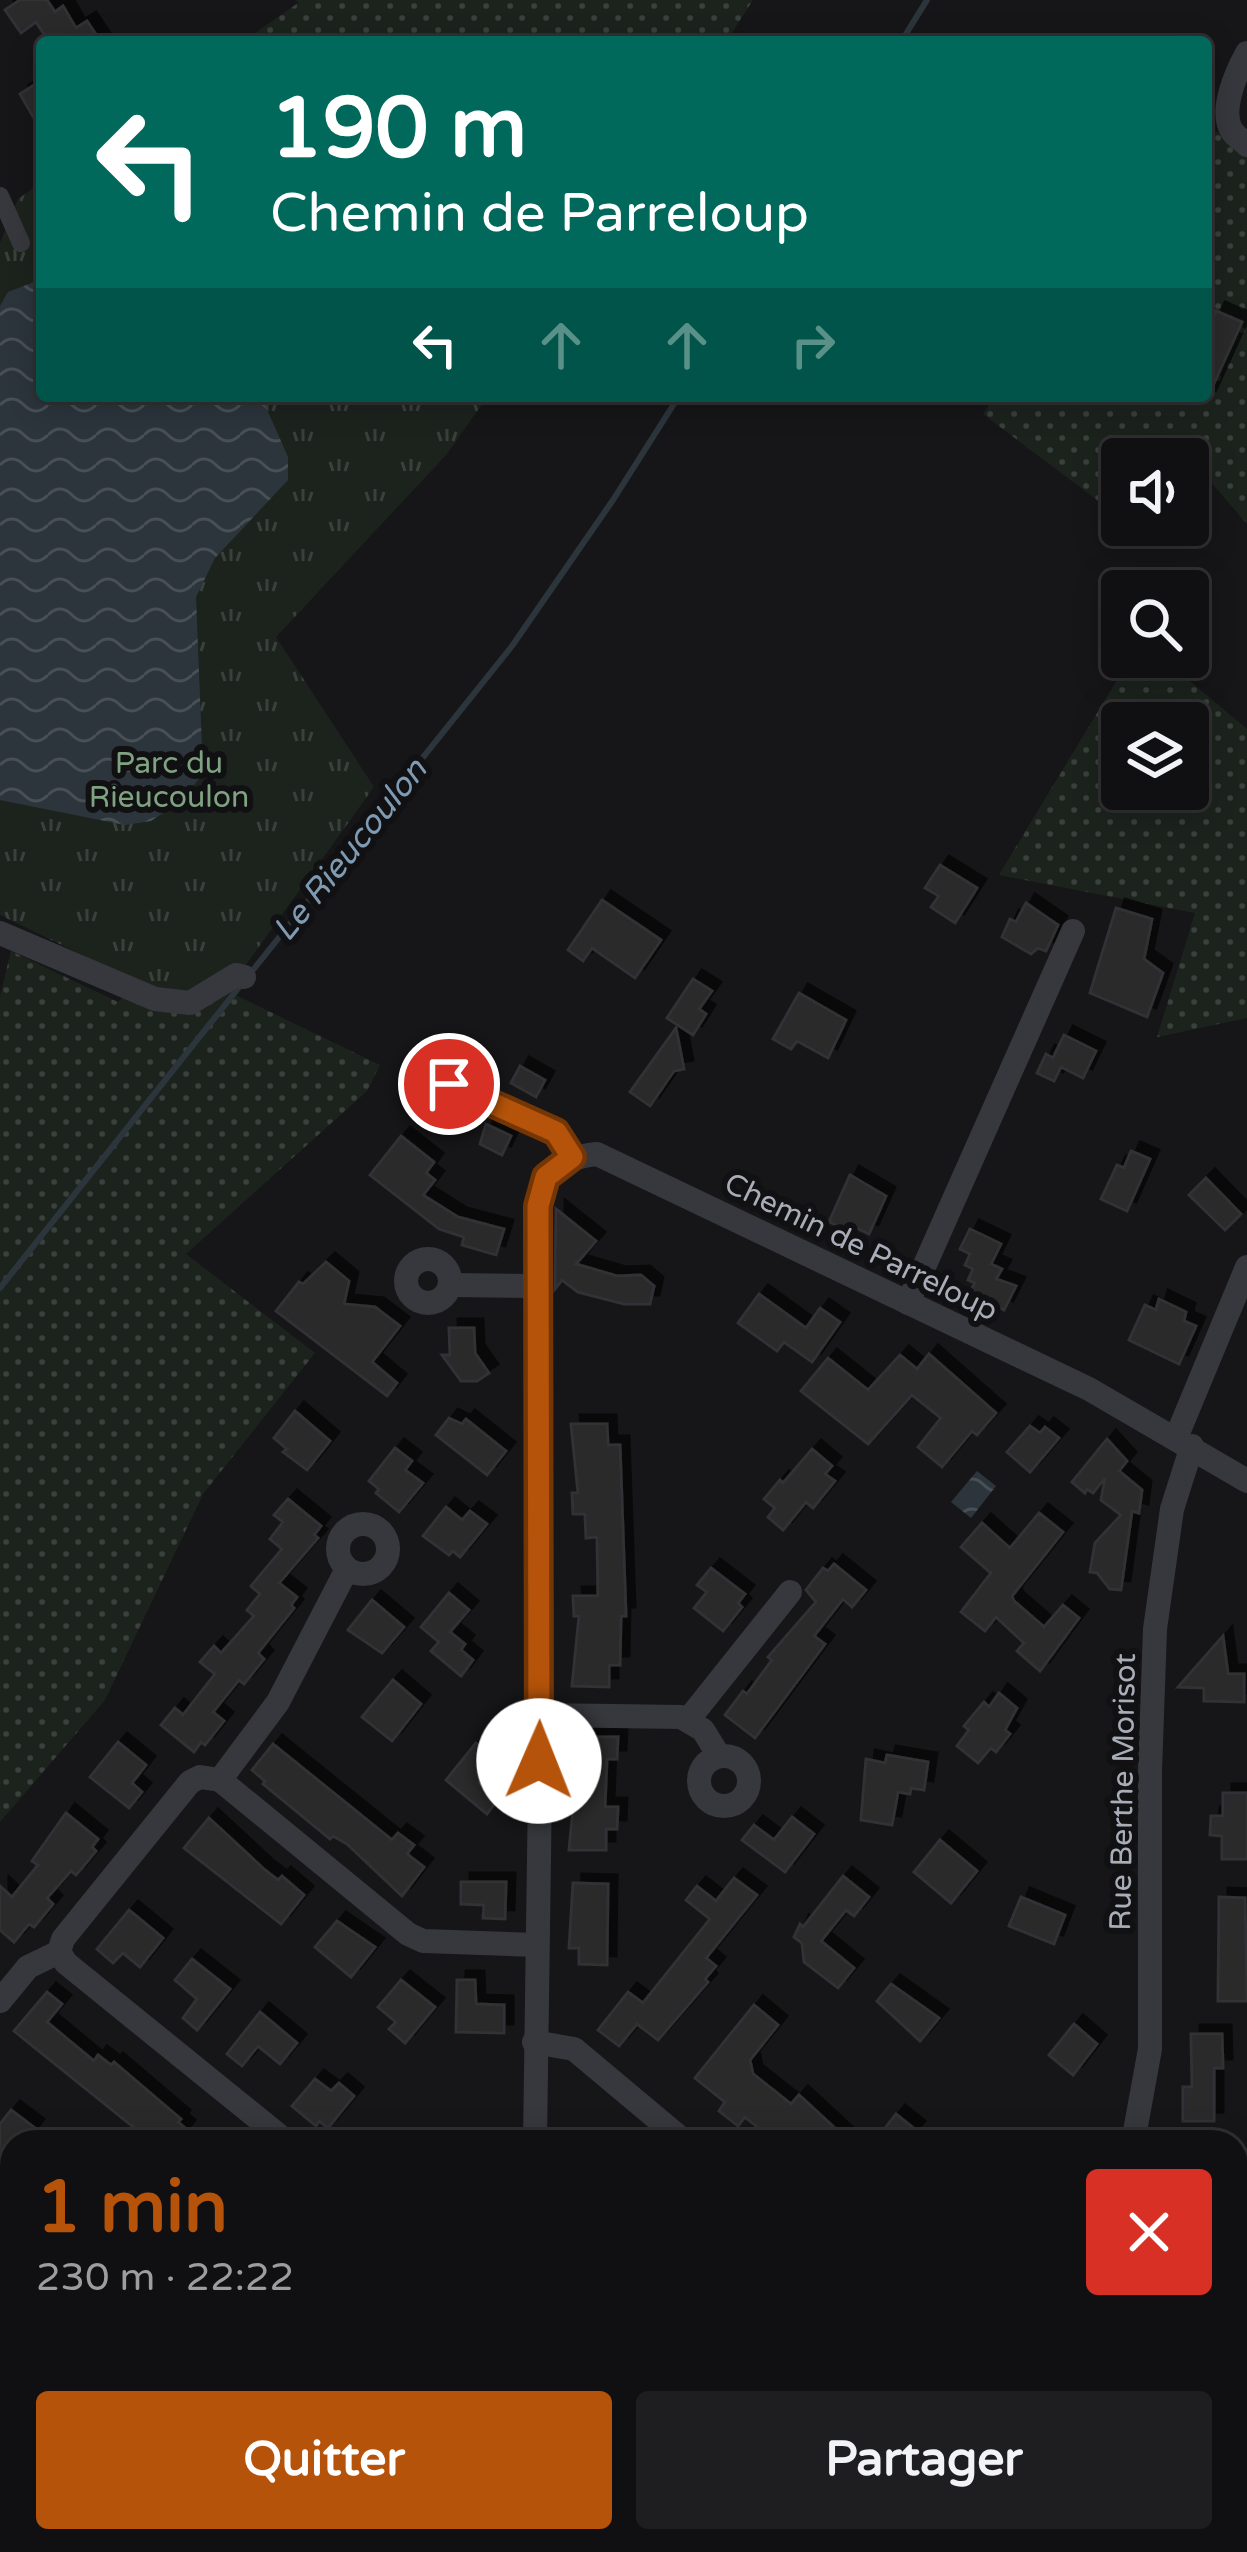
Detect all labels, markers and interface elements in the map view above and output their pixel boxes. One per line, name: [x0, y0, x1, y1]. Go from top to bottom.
text: 190 m: [270, 79, 527, 180]
icon: left: [72, 84, 228, 240]
text: Chemin de Parreloup: [270, 181, 809, 246]
icon: left: [402, 312, 468, 378]
icon: ahead: [528, 312, 594, 378]
icon: ahead: [654, 312, 720, 378]
icon: right: [780, 312, 846, 378]
map controls: [1101, 438, 1209, 810]
button: sound: [1101, 438, 1209, 546]
button: search: [1101, 570, 1209, 678]
button: layers: [1101, 702, 1209, 810]
park label: Parc du Rieucoulon: [89, 745, 249, 816]
water label: Le Rieucoulon: [265, 750, 436, 949]
pin: [398, 1033, 500, 1135]
icon: arrive: [416, 1051, 482, 1117]
street label: Chemin de Parreloup: [718, 1165, 1004, 1329]
street label: Rue Berthe Morisot: [1102, 1653, 1144, 1931]
position arrow: [476, 1698, 602, 1824]
text: 1 min: [36, 2165, 228, 2252]
button: close: [1086, 2169, 1212, 2295]
text: 230 m · 22:22: [36, 2254, 294, 2301]
button: Quitter: [36, 2391, 612, 2529]
button: Partager: [636, 2391, 1212, 2529]

